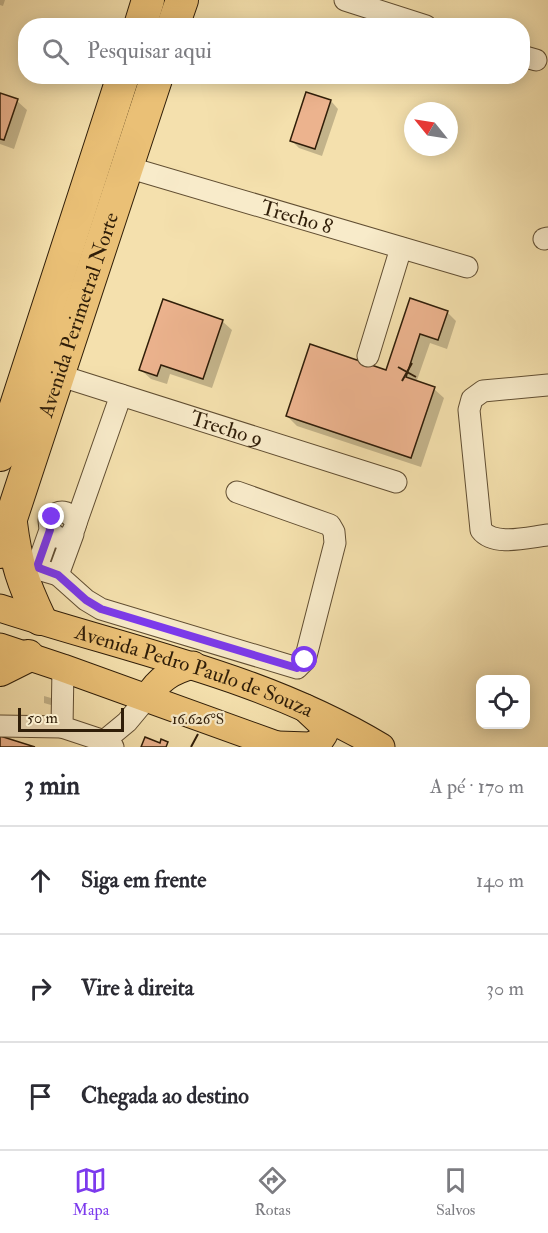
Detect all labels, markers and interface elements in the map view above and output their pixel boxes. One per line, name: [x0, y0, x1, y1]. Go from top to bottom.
search box: [18, 18, 530, 84]
icon: search: [39, 35, 72, 68]
text: Pesquisar aqui: [87, 37, 212, 65]
north arrow: [404, 102, 458, 156]
street label: Trecho 8: [258, 194, 336, 240]
street label: Avenida Perimetral Norte: [32, 208, 125, 421]
street label: Trecho 9: [187, 404, 266, 453]
route end: [38, 503, 64, 529]
street label: Avenida Pedro Paulo de Souza: [71, 618, 318, 723]
route start: [291, 646, 317, 672]
map controls: [476, 675, 530, 729]
button: locate: [476, 675, 530, 729]
scale bar: [18, 705, 124, 732]
text: 50 m: [27, 708, 58, 728]
text: 16.626°S: [172, 710, 224, 729]
text: 3 min: [24, 770, 80, 802]
text: A pé · 170 m: [430, 774, 524, 799]
icon: ahead: [24, 864, 57, 897]
text: Siga em frente: [81, 866, 206, 894]
text: 140 m: [476, 868, 524, 893]
icon: right: [24, 972, 57, 1005]
text: Vire à direita: [81, 974, 194, 1002]
text: 30 m: [486, 976, 524, 1001]
icon: arrive: [24, 1080, 57, 1113]
text: Chegada ao destino: [81, 1082, 249, 1110]
tab: Mapa: [73, 1164, 109, 1220]
tab: Rotas: [254, 1164, 291, 1220]
tab: Salvos: [436, 1164, 475, 1220]

